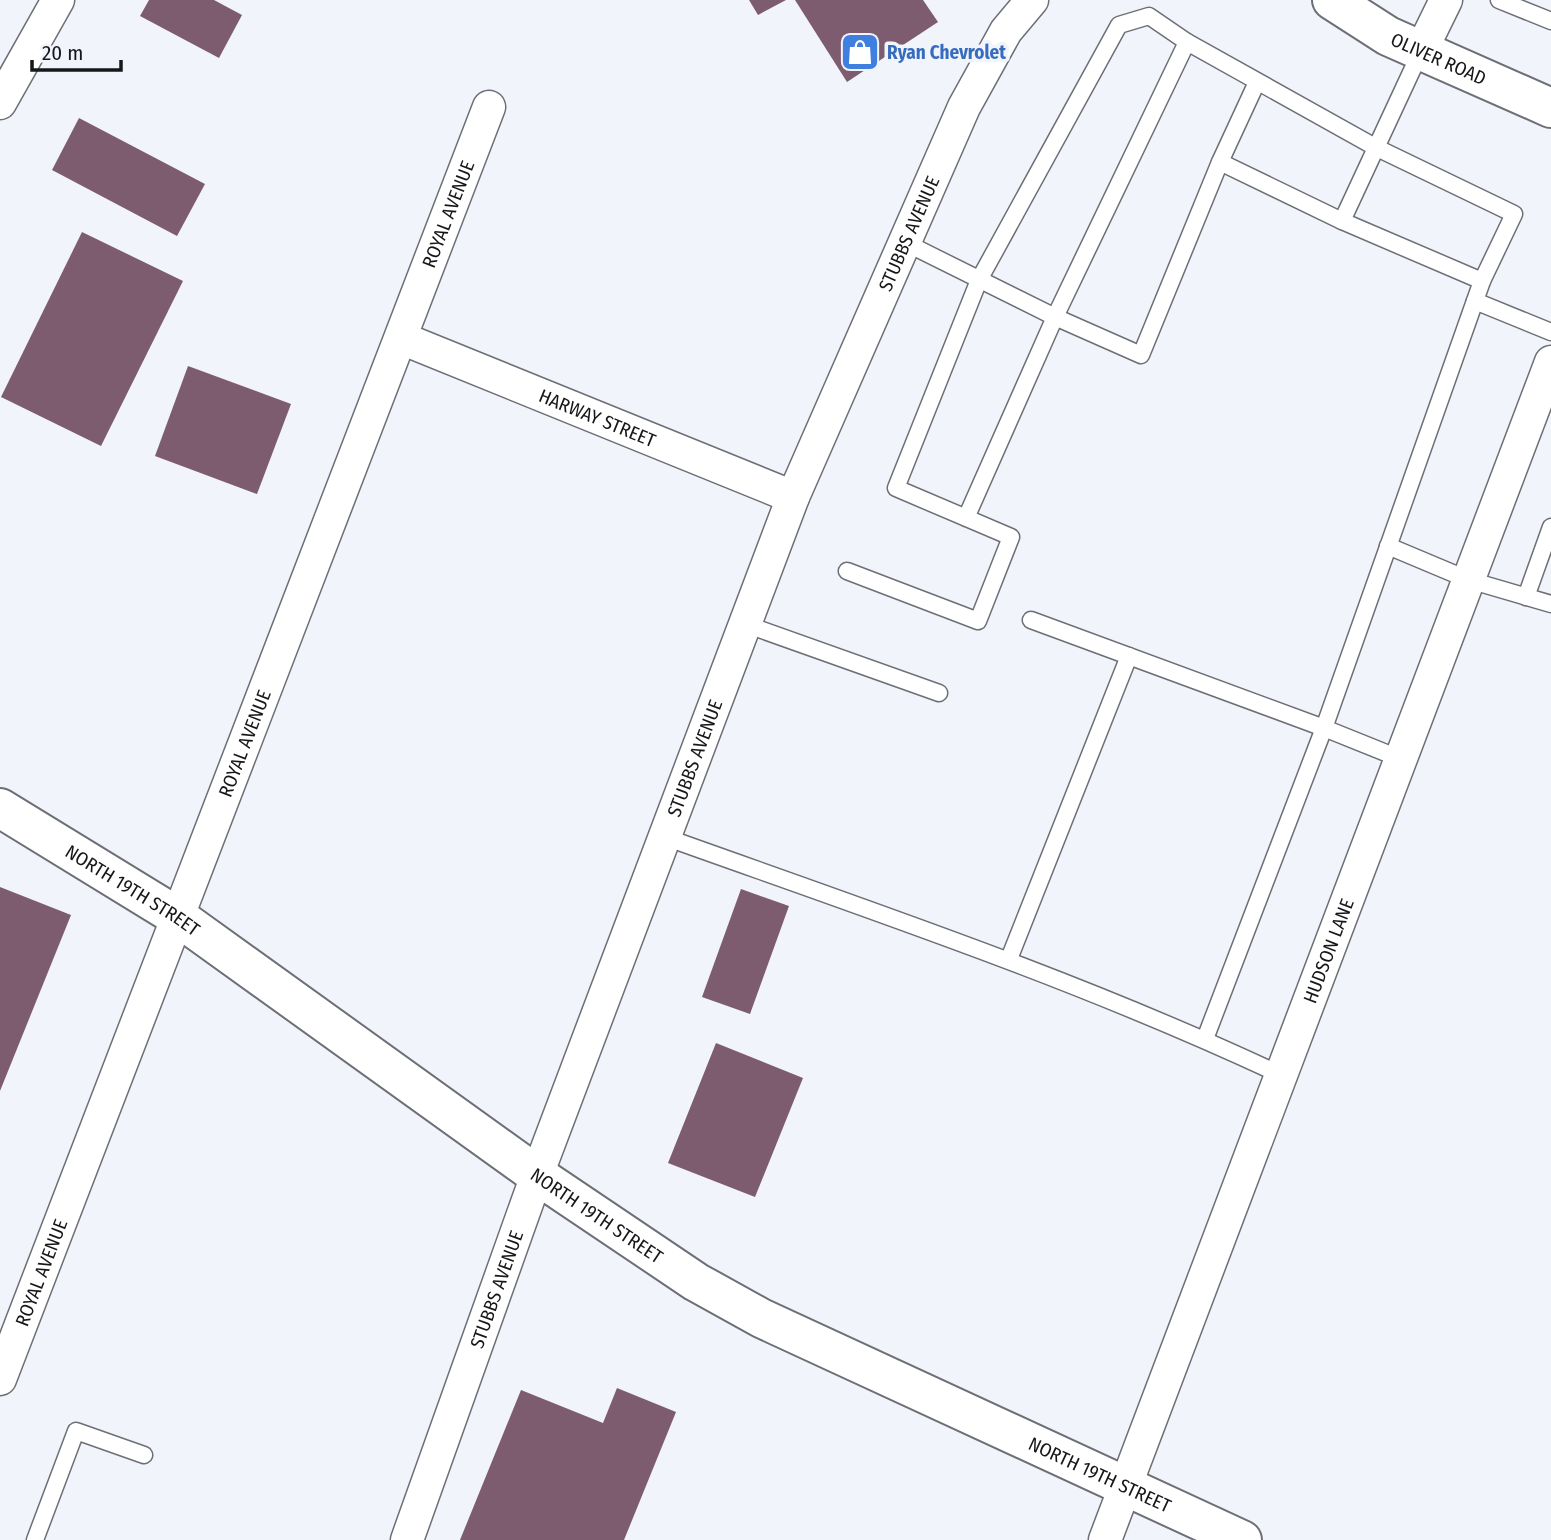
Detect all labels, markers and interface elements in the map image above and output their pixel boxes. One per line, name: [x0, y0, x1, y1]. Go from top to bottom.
scale bar: [32, 28, 121, 72]
street label: OLIVER ROAD: [1387, 28, 1490, 90]
shop icon: Ryan Chevrolet: [839, 31, 881, 73]
text: 20 m: [42, 40, 83, 66]
place label: Ryan Chevrolet: [887, 41, 1006, 64]
street label: ROYAL AVENUE: [417, 157, 479, 271]
street label: STUBBS AVENUE: [874, 172, 944, 295]
street label: HARWAY STREET: [536, 384, 659, 452]
street label: ROYAL AVENUE: [214, 687, 276, 800]
street label: STUBBS AVENUE: [662, 697, 727, 820]
street label: NORTH 19TH STREET: [61, 840, 204, 941]
street label: HUDSON LANE: [1298, 895, 1359, 1007]
street label: NORTH 19TH STREET: [526, 1163, 667, 1268]
street label: ROYAL AVENUE: [10, 1216, 72, 1330]
street label: STUBBS AVENUE: [465, 1228, 528, 1352]
street label: NORTH 19TH STREET: [1025, 1432, 1175, 1518]

